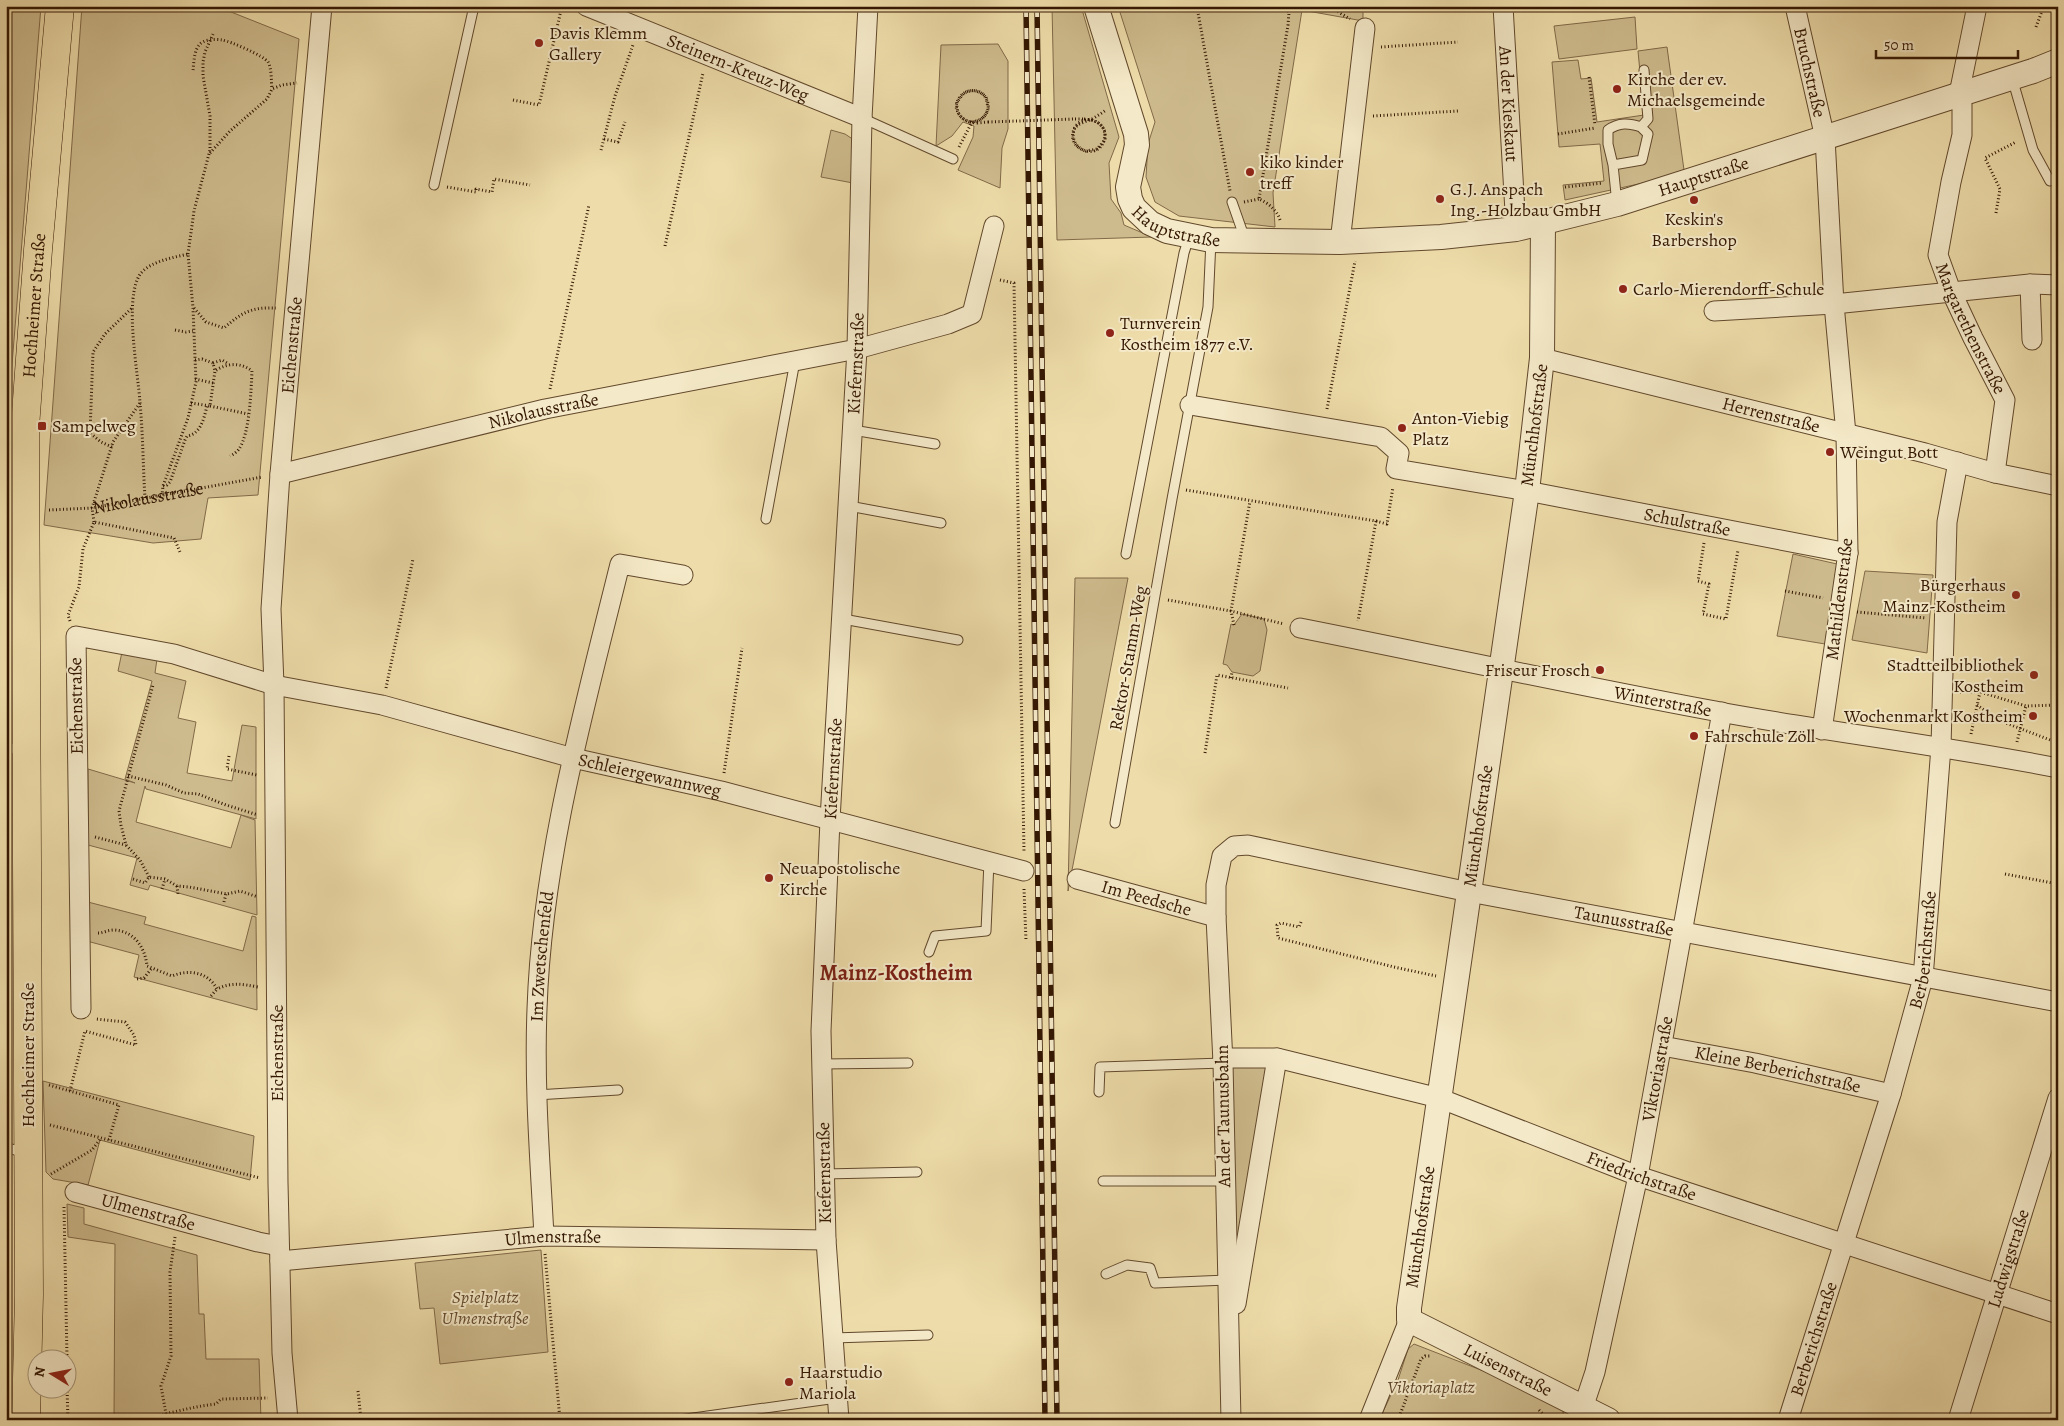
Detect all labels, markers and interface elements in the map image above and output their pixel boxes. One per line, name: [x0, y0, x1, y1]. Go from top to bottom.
place label: Davis Klemm Gallery: [549, 21, 647, 66]
street label: Bruchstraße: [1788, 25, 1832, 120]
street label: Steinern-Kreuz-Weg: [663, 28, 813, 107]
scale bar: [1876, 28, 2019, 60]
text: 50 m: [1884, 35, 1914, 55]
marker: Davis Klemm Gallery: [533, 37, 545, 49]
street label: An der Kieskaut: [1493, 44, 1524, 163]
place label: Kirche der ev. Michaelsgemeinde: [1627, 67, 1765, 112]
marker: Kirche der ev. Michaelsgemeinde: [1611, 83, 1623, 95]
place label: kiko kinder treff: [1260, 150, 1344, 195]
street label: Hauptstraße: [1655, 151, 1752, 202]
marker: kiko kinder treff: [1244, 166, 1256, 178]
place label: G.J. Anspach Ing.-Holzbau GmbH: [1450, 177, 1602, 222]
marker: G.J. Anspach Ing.-Holzbau GmbH: [1434, 193, 1446, 205]
marker: Keskin's Barbershop: [1688, 194, 1700, 206]
street label: Hauptstraße: [1126, 200, 1220, 252]
place label: Keskin's Barbershop: [1651, 207, 1737, 252]
street label: Hochheimer Straße: [17, 232, 51, 379]
street label: Margarethenstraße: [1930, 259, 2012, 398]
place label: Carlo-Mierendorff-Schule: [1633, 277, 1824, 301]
marker: Carlo-Mierendorff-Schule: [1617, 283, 1629, 295]
street label: Eichenstraße: [275, 296, 308, 395]
place label: Turnverein Kostheim 1877 e.V.: [1120, 311, 1254, 356]
street label: Kiefernstraße: [841, 312, 870, 415]
marker: Turnverein Kostheim 1877 e.V.: [1104, 327, 1116, 339]
street label: Münchhofstraße: [1515, 362, 1553, 488]
street label: Nikolausstraße: [486, 387, 601, 434]
street label: Herrenstraße: [1720, 391, 1822, 438]
place label: Anton-Viebig Platz: [1411, 406, 1509, 451]
place label: Sampelweg: [52, 414, 136, 438]
marker: Sampelweg: [36, 420, 48, 432]
marker: Anton-Viebig Platz: [1396, 422, 1408, 434]
place label: Weingut Bott: [1839, 440, 1938, 464]
marker: Weingut Bott: [1824, 446, 1836, 458]
street label: Nikolausstraße: [91, 476, 205, 520]
street label: Schulstraße: [1642, 502, 1732, 542]
street label: Mathildenstraße: [1820, 536, 1858, 662]
place label: Bürgerhaus Mainz-Kostheim: [1882, 573, 2006, 618]
street label: Rektor-Stamm-Weg: [1103, 583, 1153, 733]
marker: Bürgerhaus Mainz-Kostheim: [2010, 589, 2022, 601]
place label: Stadtteilbibliothek Kostheim: [1887, 653, 2024, 698]
street label: Eichenstraße: [63, 657, 89, 755]
place label: Friseur Frosch: [1485, 658, 1590, 682]
marker: Friseur Frosch: [1594, 664, 1606, 676]
marker: Stadtteilbibliothek Kostheim: [2028, 669, 2040, 681]
street label: Winterstraße: [1611, 680, 1713, 722]
place label: Wochenmarkt Kostheim: [1843, 704, 2023, 728]
marker: Wochenmarkt Kostheim: [2027, 710, 2039, 722]
street label: Kiefernstraße: [818, 717, 848, 820]
place label: Fahrschule Zöll: [1704, 724, 1816, 748]
marker: Fahrschule Zöll: [1688, 730, 1700, 742]
street label: Schleiergewannweg: [576, 748, 723, 803]
street label: Münchhofstraße: [1458, 763, 1498, 889]
place label: Neuapostolische Kirche: [779, 856, 900, 901]
marker: Neuapostolische Kirche: [763, 872, 775, 884]
street label: Im Peedsche: [1099, 874, 1194, 922]
street label: Im Zwetschenfeld: [525, 889, 560, 1022]
street label: Berberichstraße: [1903, 890, 1942, 1012]
street label: Taunusstraße: [1572, 900, 1676, 942]
district label: Mainz-Kostheim: [819, 958, 973, 988]
street label: Hochheimer Straße: [16, 983, 40, 1127]
street label: Eichenstraße: [265, 1004, 289, 1102]
street label: Viktoriastraße: [1636, 1014, 1679, 1124]
street label: Kleine Berberichstraße: [1693, 1040, 1863, 1099]
street label: An der Taunusbahn: [1210, 1044, 1236, 1189]
street label: Kiefernstraße: [811, 1122, 837, 1224]
street label: Friedrichstraße: [1583, 1145, 1700, 1206]
street label: Münchhofstraße: [1400, 1164, 1440, 1290]
street label: Ulmenstraße: [99, 1188, 198, 1236]
street label: Ludwigstraße: [1981, 1206, 2035, 1311]
street label: Ulmenstraße: [504, 1224, 601, 1252]
street label: Berberichstraße: [1784, 1279, 1843, 1399]
park label: Spielplatz Ulmenstraße: [442, 1285, 529, 1330]
street label: Luisenstraße: [1460, 1337, 1556, 1402]
north arrow: [28, 1348, 78, 1398]
place label: Haarstudio Mariola: [799, 1360, 883, 1405]
text: N: [29, 1365, 50, 1379]
park label: Viktoriaplatz: [1387, 1375, 1476, 1399]
marker: Haarstudio Mariola: [783, 1376, 795, 1388]

